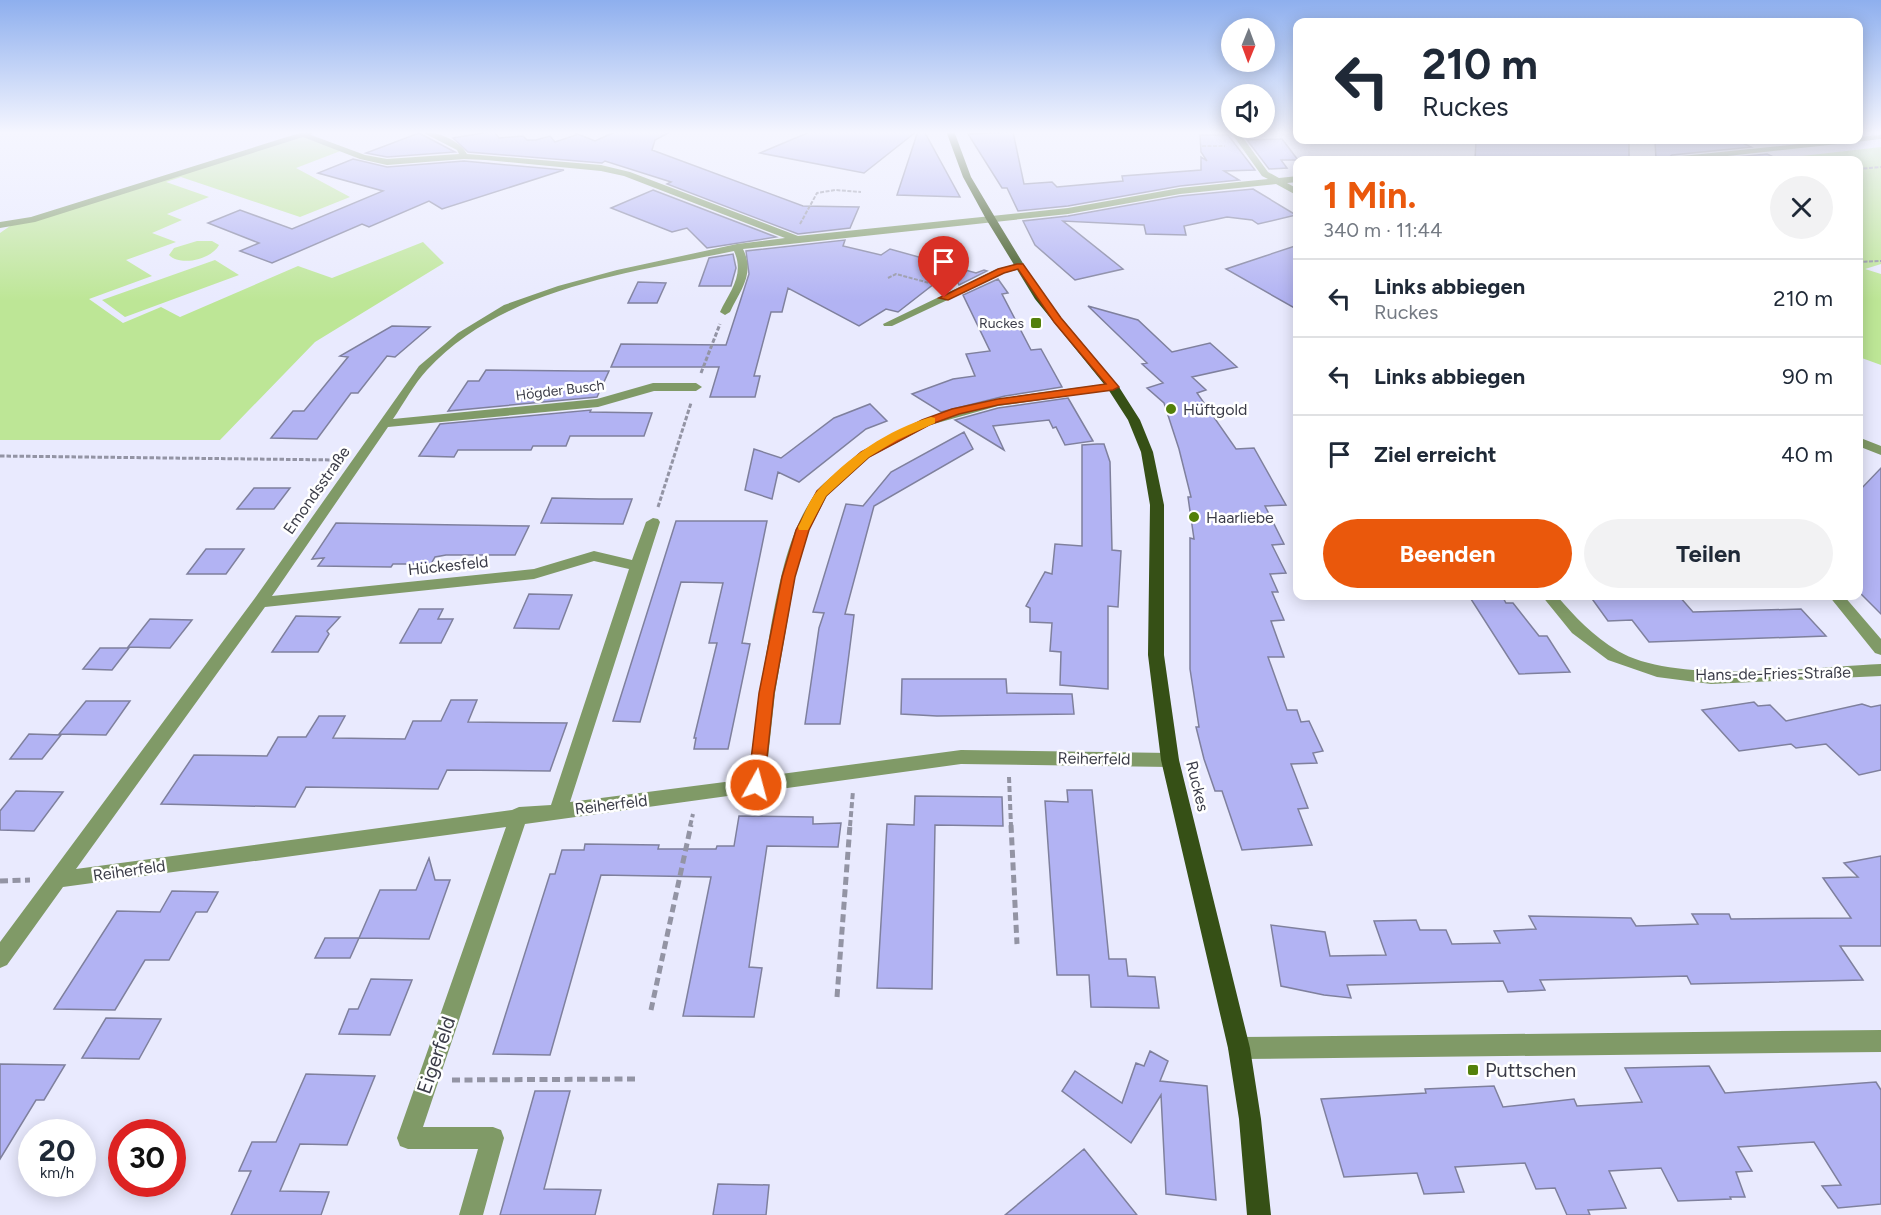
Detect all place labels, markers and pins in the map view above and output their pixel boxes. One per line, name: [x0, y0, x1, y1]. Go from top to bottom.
pin: [918, 236, 969, 298]
place label: Ruckes: [979, 315, 1024, 332]
marker: Ruckes: [1029, 316, 1043, 330]
place label: Hüftgold: [1183, 400, 1247, 419]
marker: Hüftgold: [1164, 402, 1178, 416]
place label: Haarliebe: [1206, 508, 1274, 527]
marker: Haarliebe: [1187, 510, 1201, 524]
place label: Puttschen: [1485, 1058, 1576, 1082]
marker: Puttschen: [1466, 1063, 1480, 1077]

